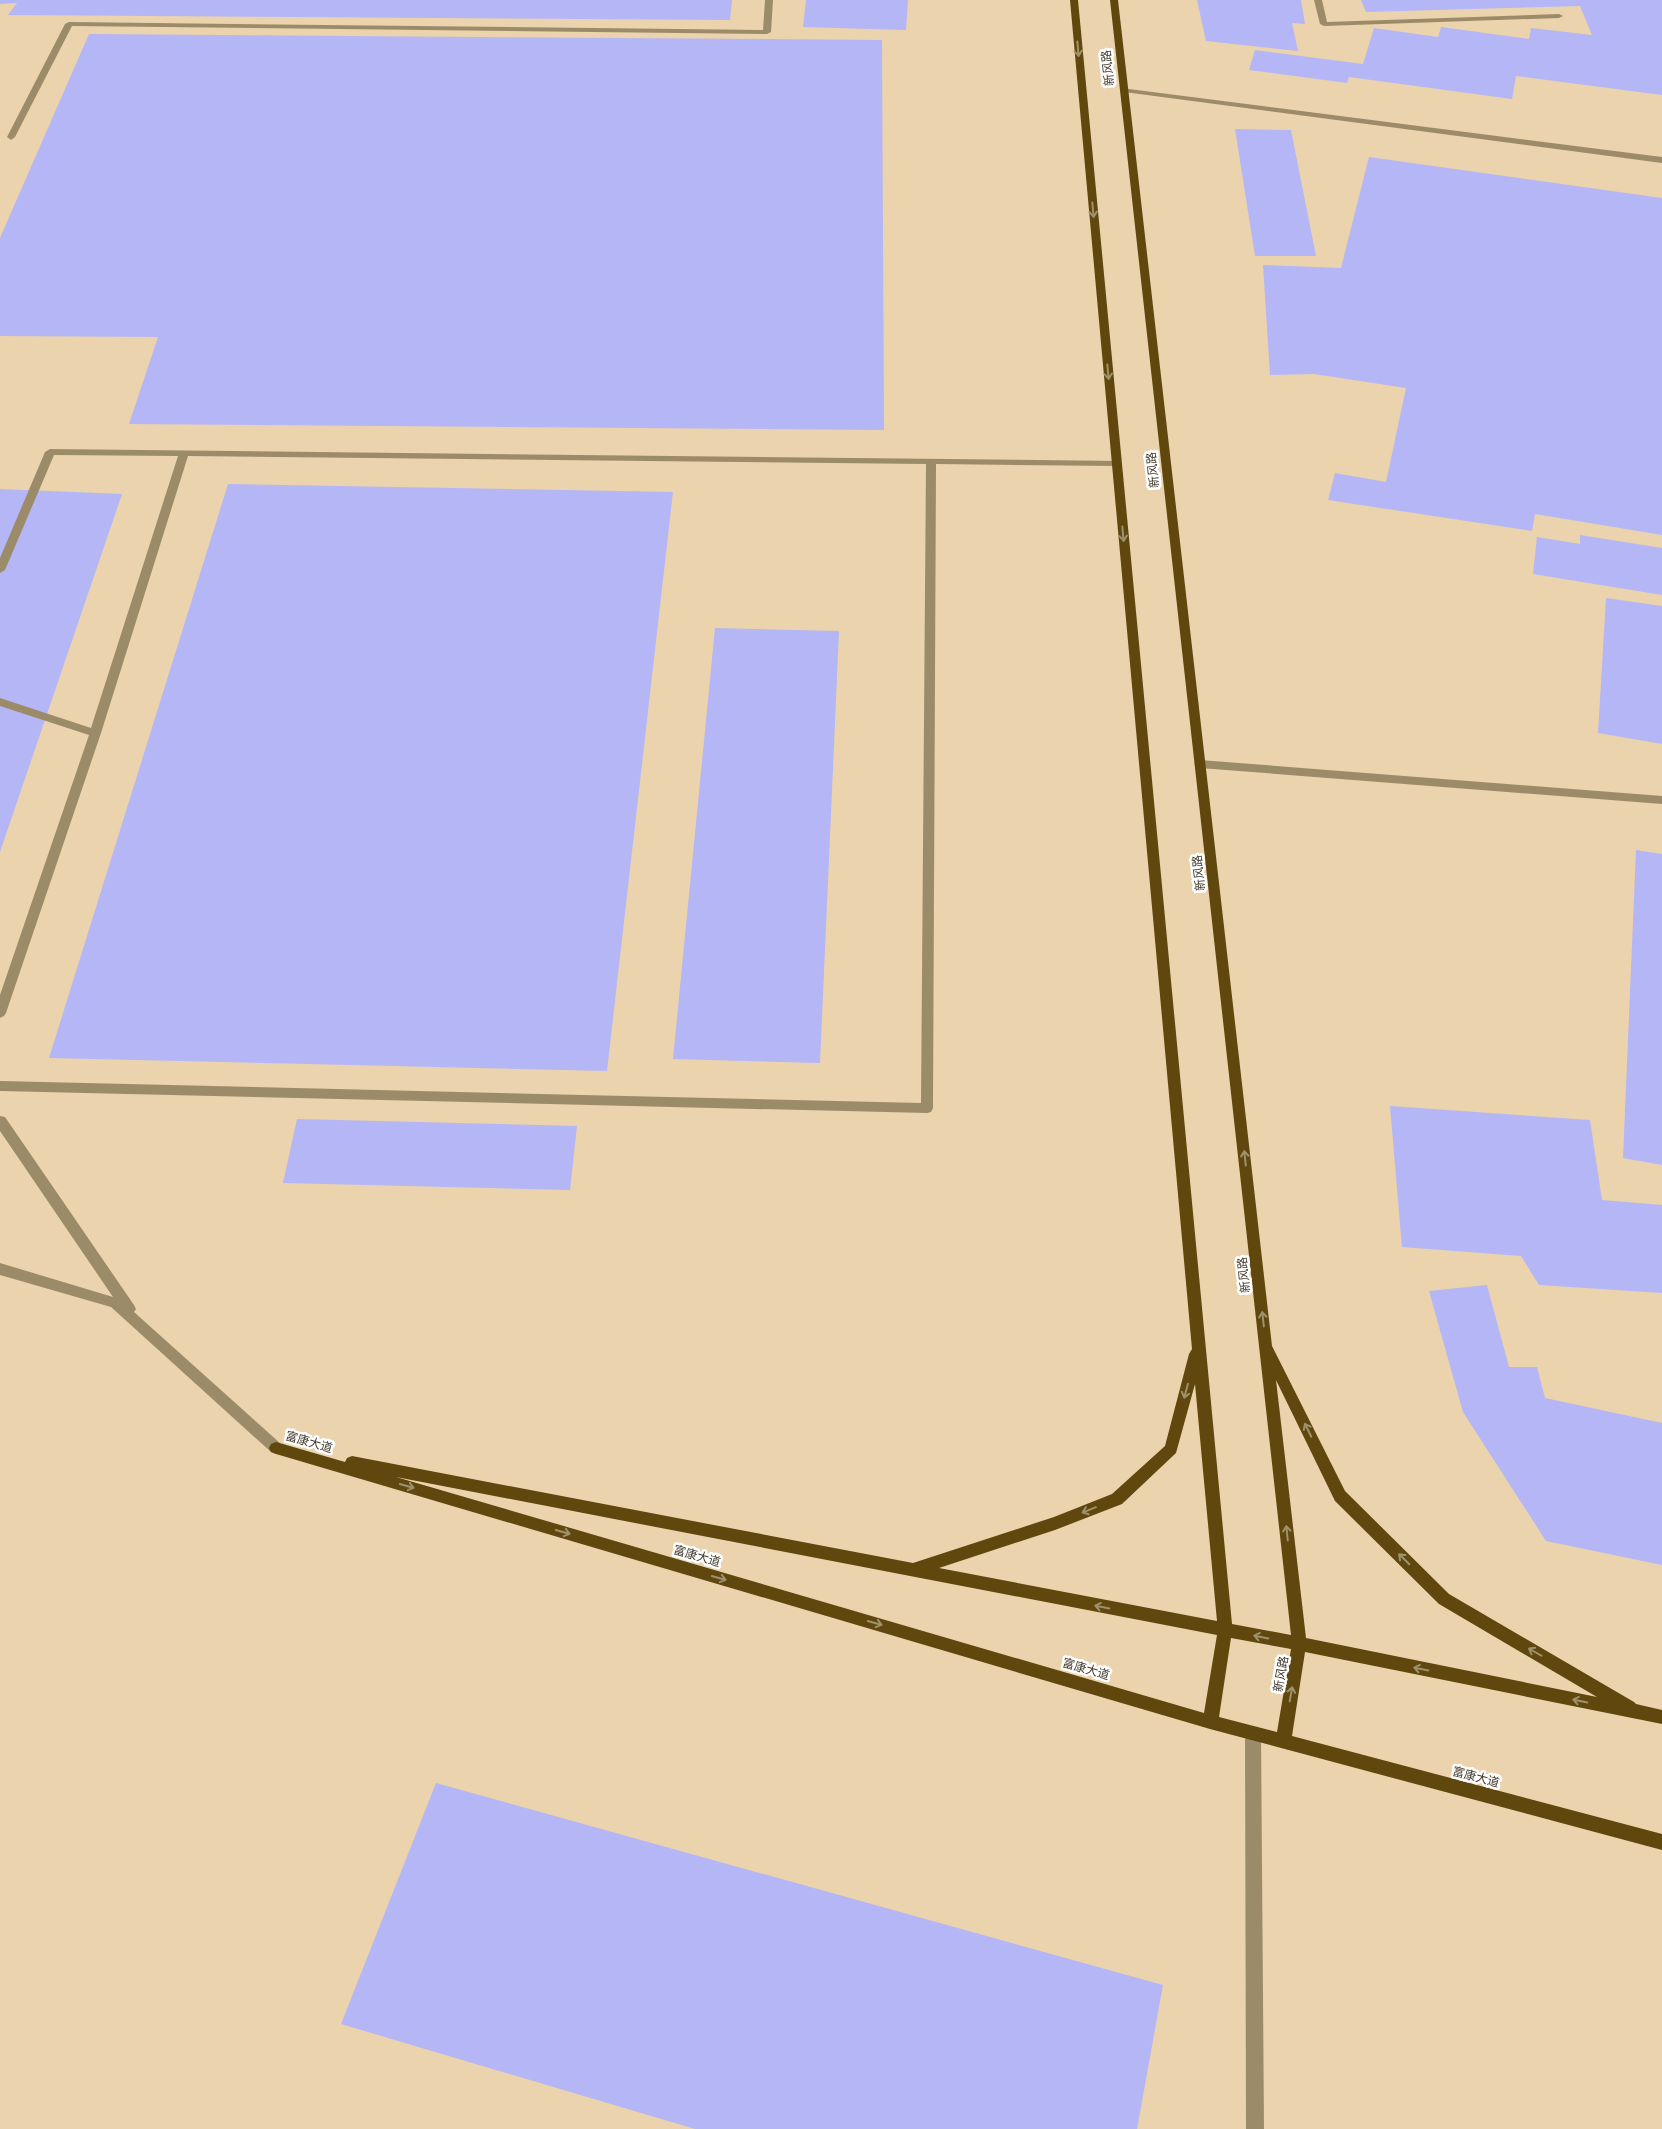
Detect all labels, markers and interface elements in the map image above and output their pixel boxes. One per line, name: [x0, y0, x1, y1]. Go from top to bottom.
one-way arrow: [1073, 40, 1083, 56]
street label: 新风路: [1099, 49, 1117, 87]
one-way arrow: [1088, 202, 1098, 218]
one-way arrow: [1103, 364, 1113, 380]
street label: 新风路: [1144, 451, 1162, 489]
one-way arrow: [1118, 526, 1128, 542]
street label: 新风路: [1190, 854, 1208, 892]
one-way arrow: [1240, 1150, 1250, 1166]
street label: 新风路: [1235, 1256, 1253, 1294]
one-way arrow: [1258, 1311, 1268, 1327]
one-way arrow: [1181, 1383, 1190, 1399]
one-way arrow: [1303, 1423, 1313, 1438]
street label: 富康大道: [284, 1429, 334, 1455]
one-way arrow: [398, 1482, 414, 1492]
one-way arrow: [1082, 1506, 1097, 1515]
one-way arrow: [1282, 1525, 1292, 1541]
one-way arrow: [554, 1527, 570, 1537]
street label: 富康大道: [672, 1543, 722, 1569]
one-way arrow: [1397, 1553, 1410, 1565]
one-way arrow: [710, 1573, 726, 1583]
one-way arrow: [1094, 1602, 1110, 1611]
one-way arrow: [866, 1619, 882, 1629]
one-way arrow: [1254, 1632, 1270, 1642]
one-way arrow: [1529, 1647, 1543, 1657]
street label: 新风路: [1271, 1655, 1291, 1693]
street label: 富康大道: [1061, 1656, 1111, 1682]
one-way arrow: [1413, 1664, 1429, 1673]
one-way arrow: [1287, 1686, 1297, 1702]
one-way arrow: [1572, 1696, 1588, 1705]
street label: 富康大道: [1451, 1764, 1501, 1790]

